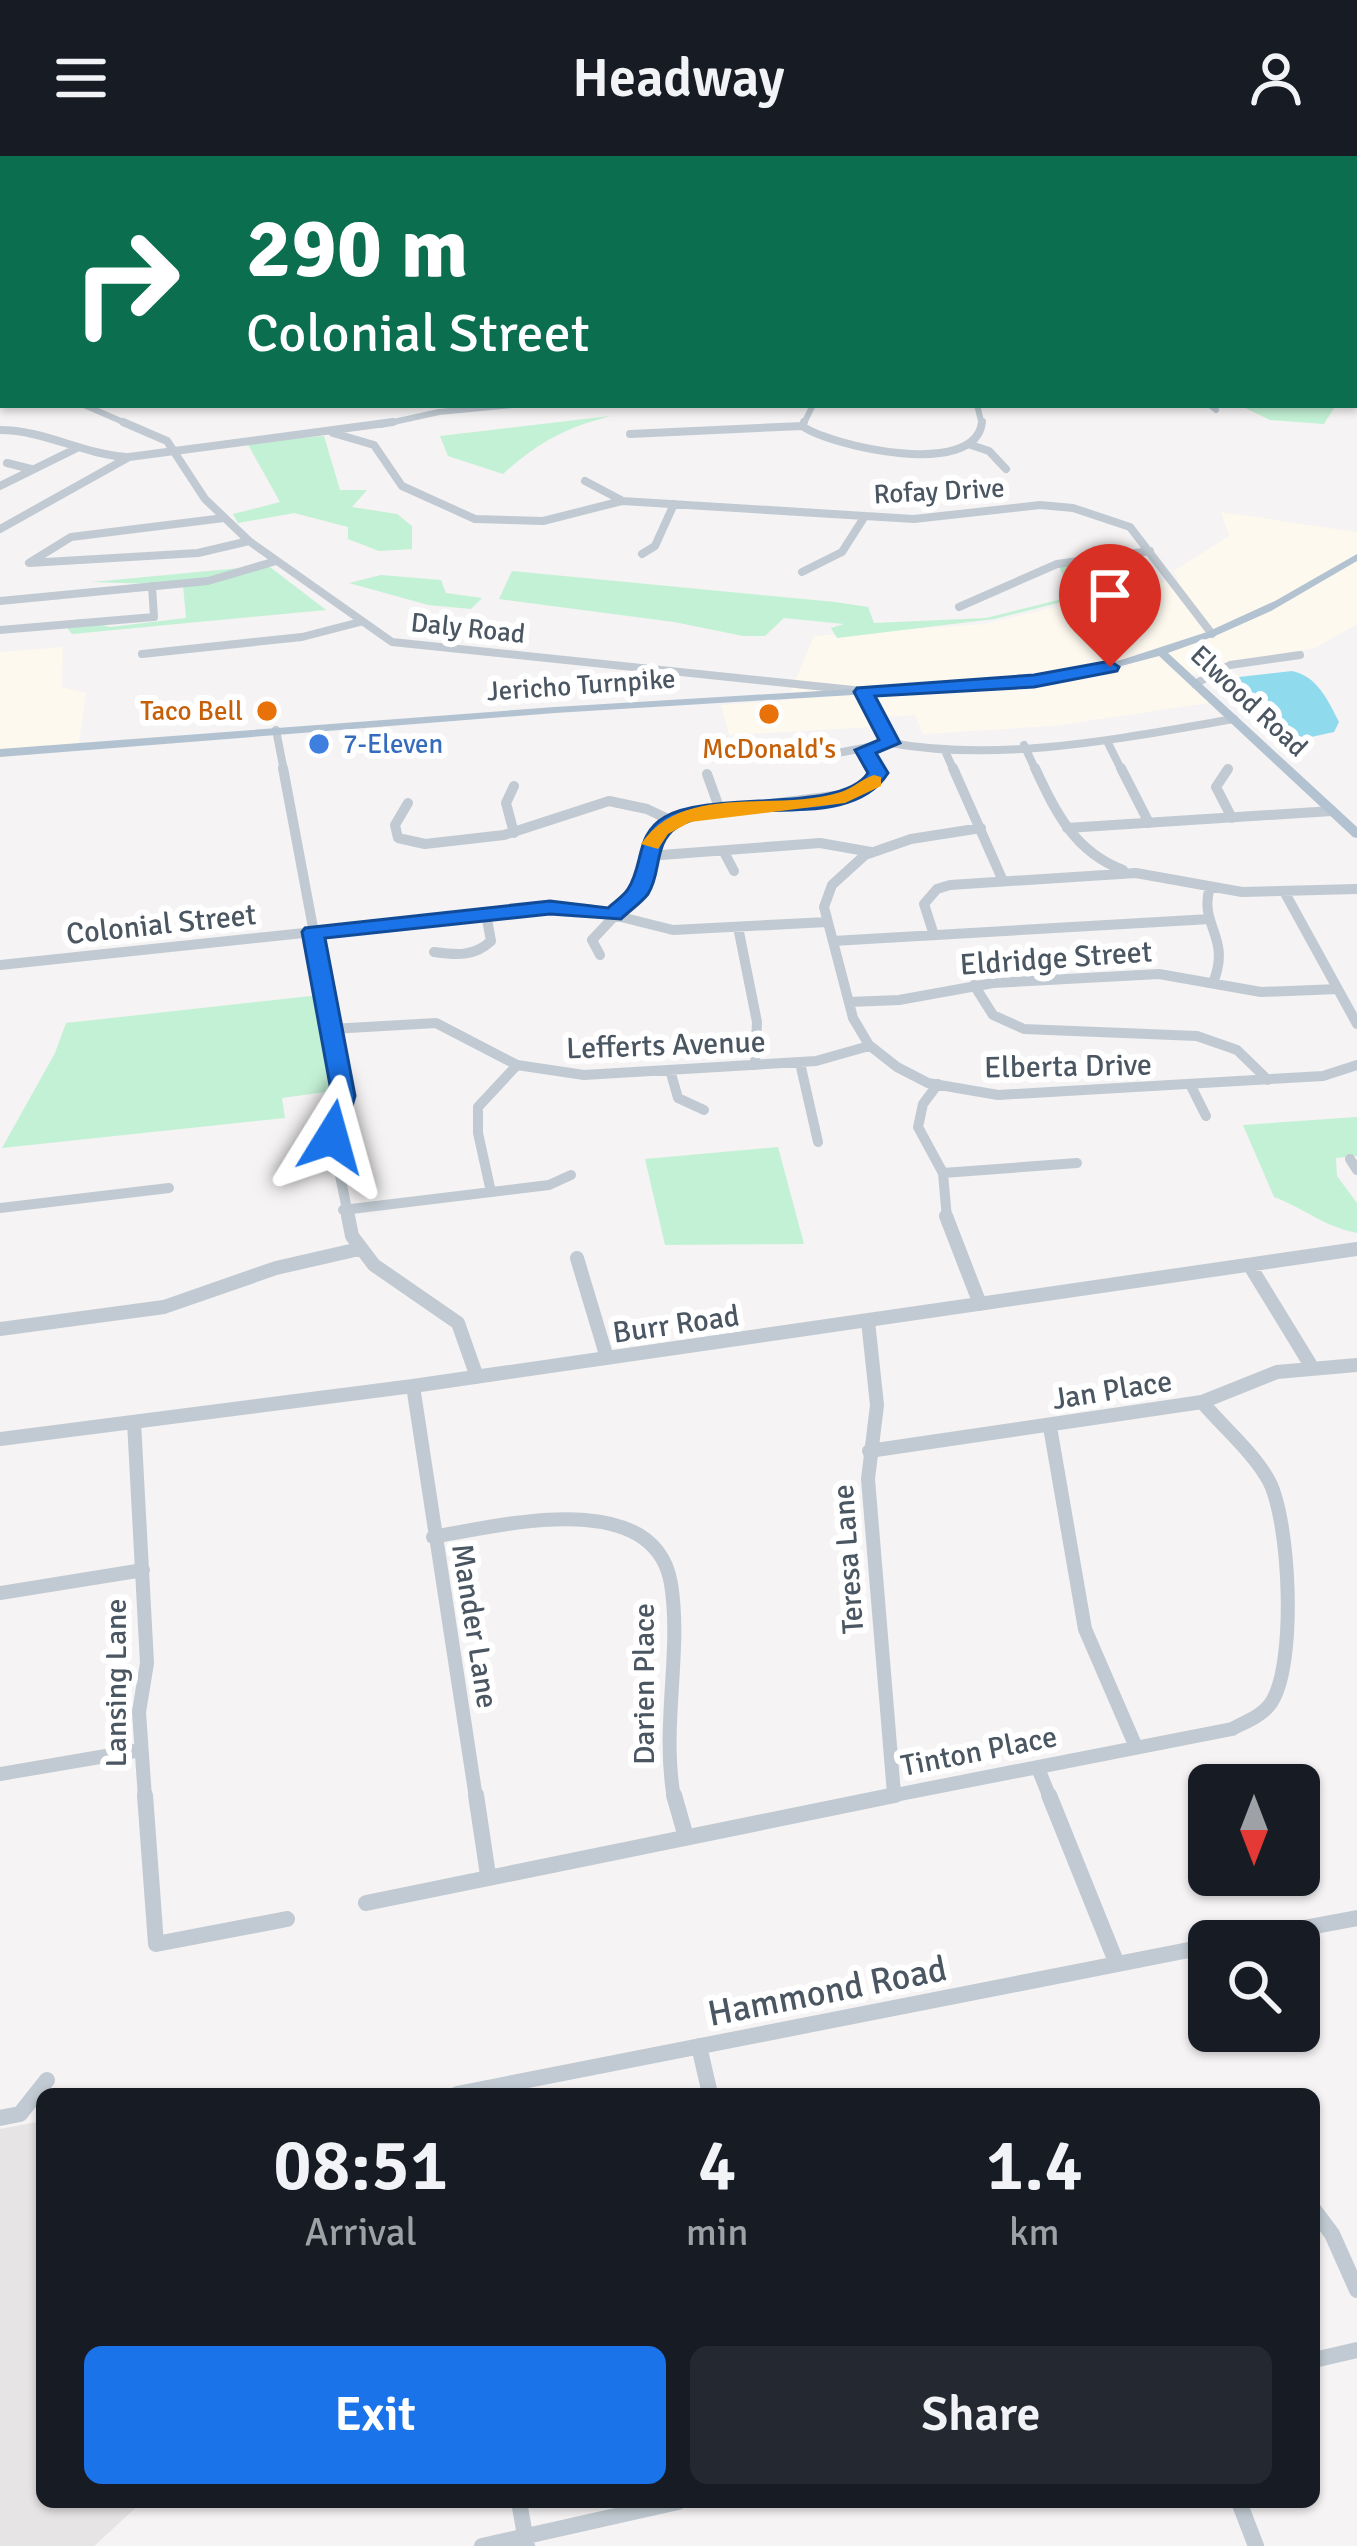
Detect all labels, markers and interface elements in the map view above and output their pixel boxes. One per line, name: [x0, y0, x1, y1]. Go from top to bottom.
icon: menu: [48, 45, 114, 111]
text: Headway: [572, 45, 785, 112]
icon: person: [1243, 45, 1309, 111]
text: 290 m: [246, 197, 468, 301]
icon: right: [48, 204, 204, 360]
text: Colonial Street: [246, 300, 590, 367]
street label: Rofay Drive: [873, 472, 1005, 511]
pin: [1059, 544, 1161, 667]
icon: arrive: [1077, 562, 1143, 628]
street label: Daly Road: [409, 606, 527, 651]
street label: Elwood Road: [1183, 639, 1314, 764]
street label: Jericho Turnpike: [485, 662, 677, 709]
place label: Taco Bell: [140, 695, 243, 728]
marker: Taco Bell: [254, 698, 280, 724]
marker: McDonald's: [756, 701, 782, 727]
place label: 7-Eleven: [343, 728, 443, 761]
marker: 7-Eleven: [306, 731, 332, 757]
place label: McDonald's: [702, 733, 836, 766]
street label: Colonial Street: [64, 896, 258, 953]
street label: Eldridge Street: [959, 933, 1153, 984]
street label: Lefferts Avenue: [566, 1024, 766, 1067]
street label: Elberta Drive: [984, 1047, 1152, 1086]
position arrow: [269, 1074, 395, 1200]
street label: Burr Road: [610, 1297, 742, 1352]
street label: Jan Place: [1050, 1363, 1175, 1418]
street label: Teresa Lane: [825, 1483, 872, 1635]
street label: Mander Lane: [443, 1541, 506, 1711]
street label: Lansing Lane: [98, 1598, 135, 1768]
street label: Darien Place: [626, 1603, 663, 1765]
street label: Tinton Place: [898, 1718, 1060, 1785]
north arrow: [1188, 1764, 1320, 1896]
map controls: [1188, 1764, 1320, 2052]
button: search: [1188, 1920, 1320, 2052]
street label: Hammond Road: [704, 1946, 951, 2037]
text: 08:51: [273, 2121, 449, 2210]
text: 4: [698, 2121, 737, 2210]
text: 1.4: [985, 2121, 1083, 2210]
text: Arrival: [305, 2208, 417, 2256]
text: min: [686, 2208, 749, 2256]
text: km: [1009, 2208, 1060, 2256]
button: Exit: [84, 2346, 666, 2484]
button: Share: [690, 2346, 1272, 2484]

